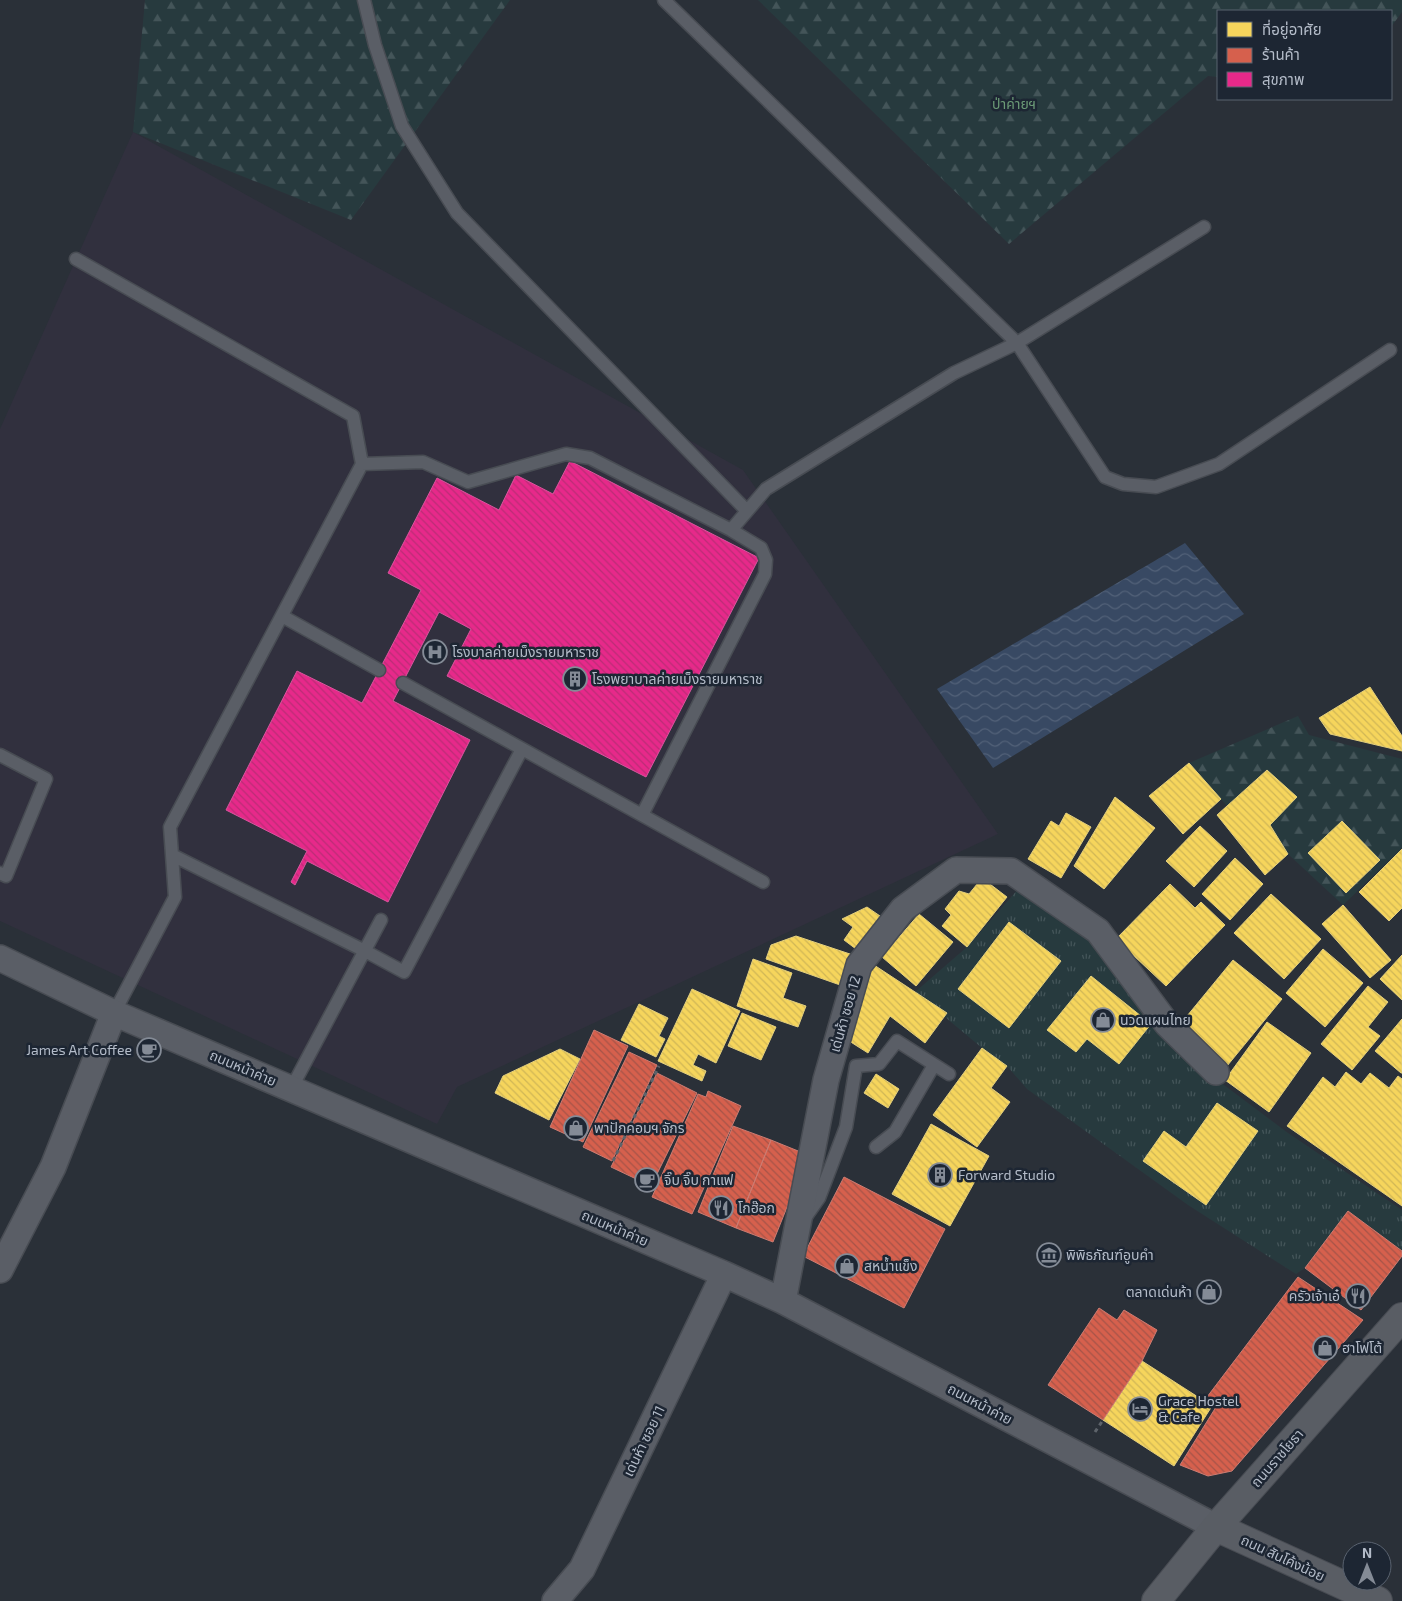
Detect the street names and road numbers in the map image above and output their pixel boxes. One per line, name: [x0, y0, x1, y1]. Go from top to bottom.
street label: เด่นห้า ซอย 12: [825, 973, 864, 1054]
street label: ถนนหน้าค่าย: [207, 1046, 279, 1089]
street label: ถนนหน้าค่าย: [579, 1206, 651, 1249]
street label: ถนนหน้าค่าย: [945, 1379, 1015, 1428]
street label: เด่นห้า ซอย 11: [619, 1403, 668, 1479]
street label: ถนนราชโยธา: [1247, 1425, 1306, 1490]
street label: ถนน สันโค้งน้อย: [1239, 1531, 1328, 1584]

